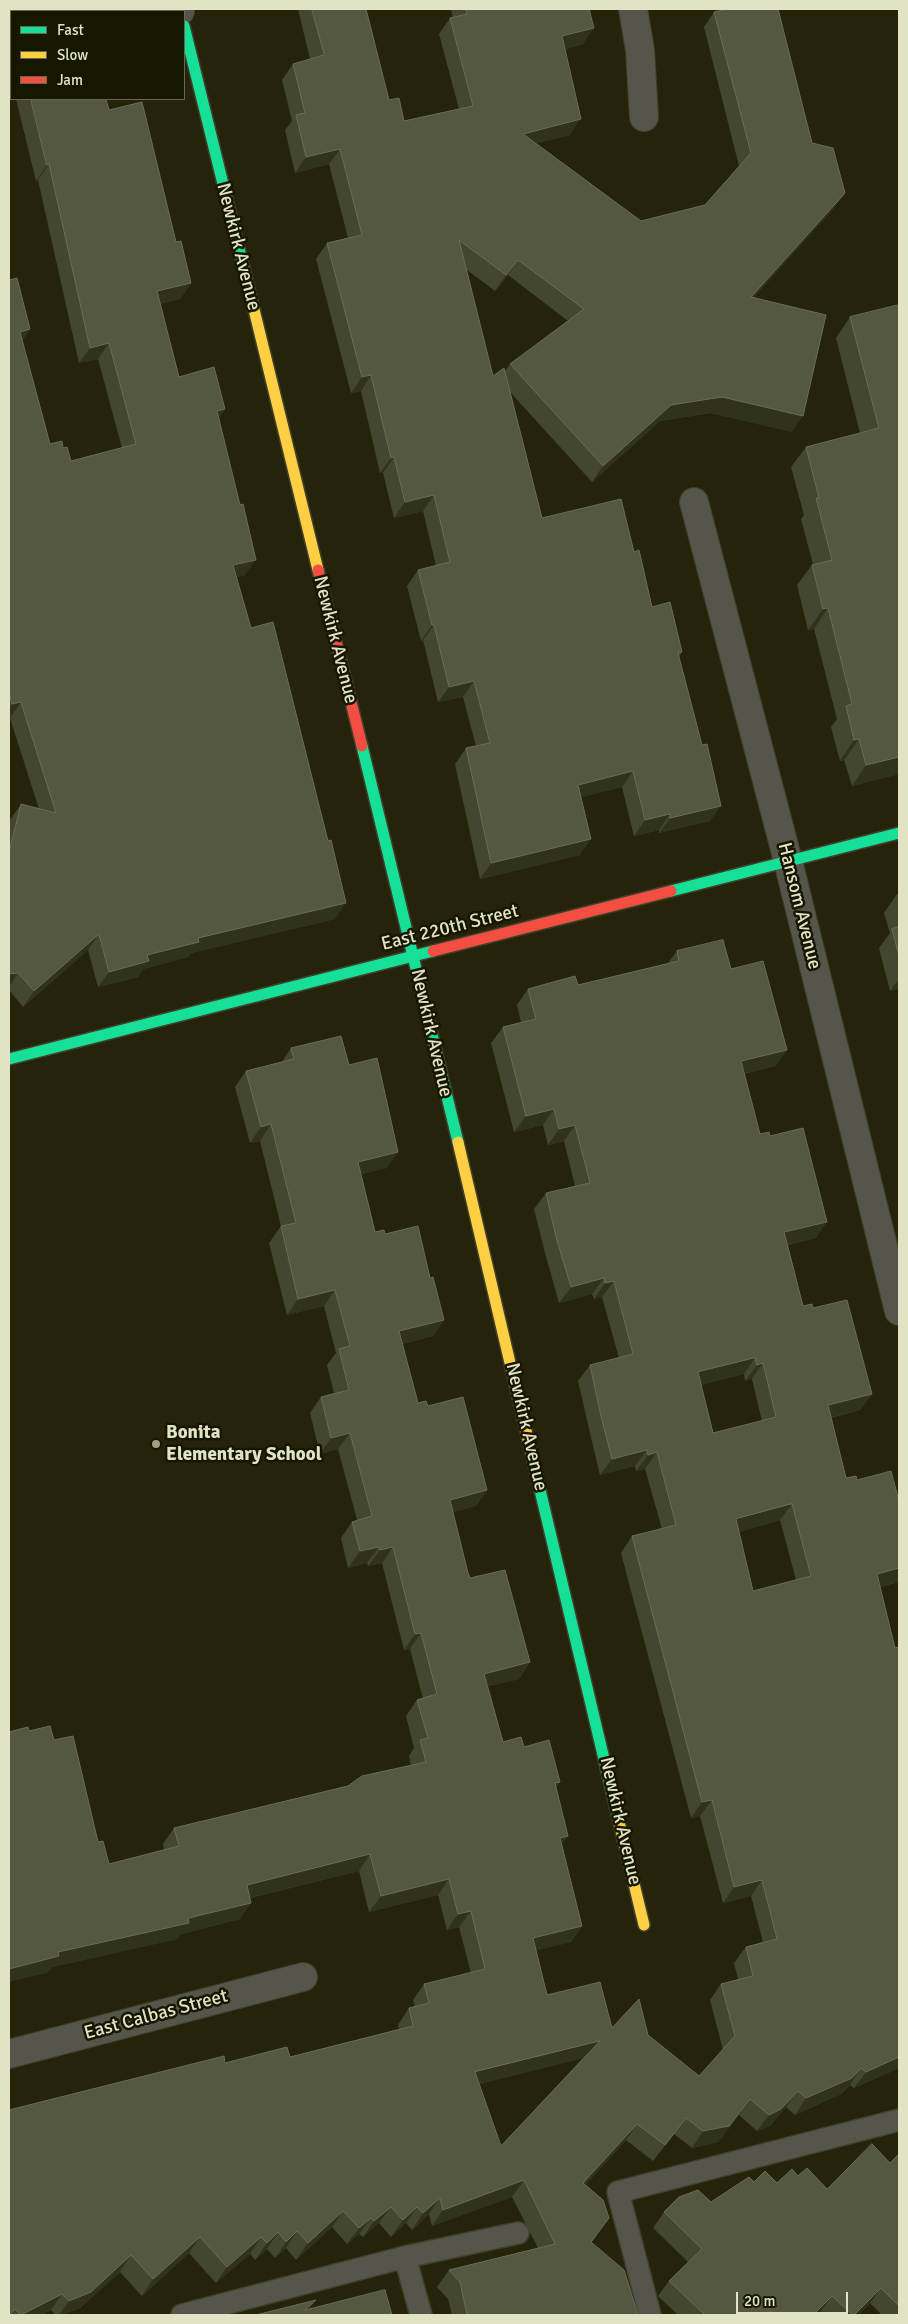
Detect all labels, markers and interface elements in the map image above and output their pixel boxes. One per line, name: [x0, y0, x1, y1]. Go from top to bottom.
legend: [10, 10, 185, 100]
text: Fast: [57, 21, 84, 39]
text: Slow: [57, 46, 88, 64]
text: Jam: [57, 71, 83, 89]
street label: Newkirk Avenue: [211, 181, 265, 313]
street label: Newkirk Avenue: [308, 574, 362, 706]
street label: Hansom Avenue: [772, 840, 826, 972]
street label: East 220th Street: [379, 900, 521, 956]
street label: Newkirk Avenue: [405, 967, 457, 1099]
street label: Newkirk Avenue: [500, 1361, 552, 1493]
place label: Bonita Elementary School: [166, 1422, 322, 1466]
marker: Bonita Elementary School: [150, 1438, 162, 1450]
street label: Newkirk Avenue: [594, 1755, 646, 1887]
street label: East Calbas Street: [82, 1985, 230, 2045]
scale bar: [738, 2282, 850, 2314]
text: 20 m: [744, 2292, 775, 2310]

